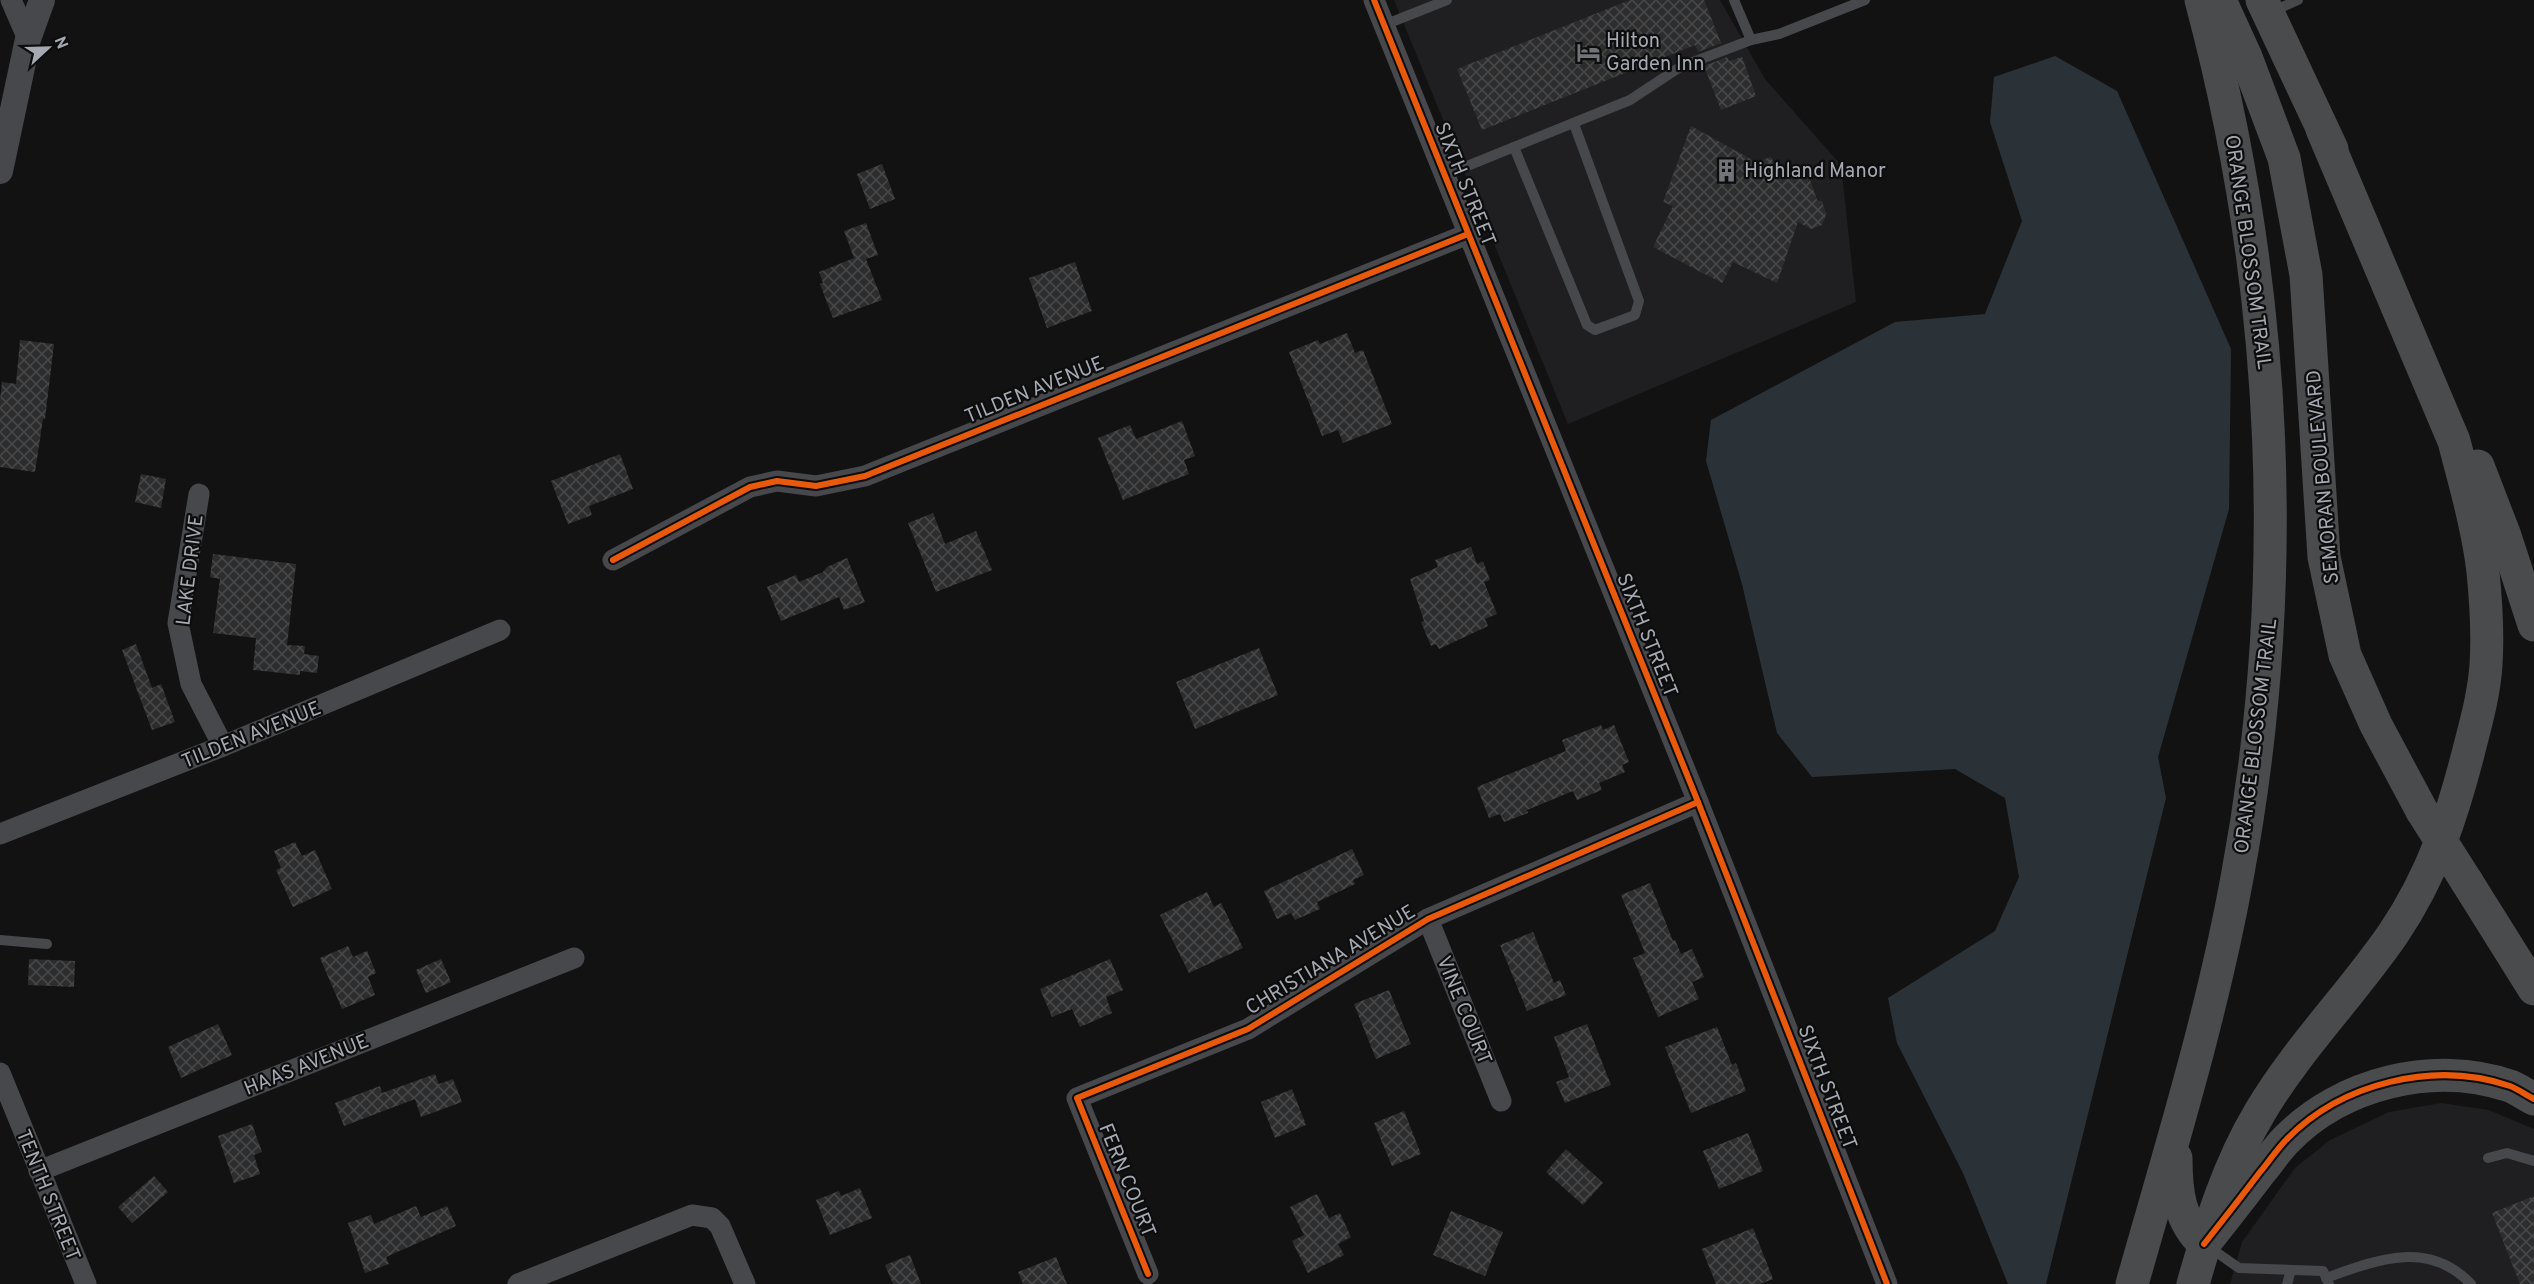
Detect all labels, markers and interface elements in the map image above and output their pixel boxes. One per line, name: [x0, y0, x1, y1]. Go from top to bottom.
north arrow: [18, 18, 78, 78]
place label: Hilton Garden Inn: [1606, 29, 1704, 78]
text: N: [49, 34, 71, 52]
hotel icon: Hilton Garden Inn: [1575, 39, 1601, 65]
street label: SIXTH STREET: [1427, 119, 1501, 251]
street label: ORANGE BLOSSOM TRAIL: [2218, 133, 2276, 371]
building icon: Highland Manor: [1713, 157, 1739, 183]
place label: Highland Manor: [1744, 159, 1886, 185]
street label: TILDEN AVENUE: [961, 351, 1108, 431]
street label: SEMORAN BOULEVARD: [2302, 369, 2346, 585]
street label: LAKE DRIVE: [171, 513, 211, 627]
street label: SIXTH STREET: [1609, 570, 1683, 702]
street label: ORANGE BLOSSOM TRAIL: [2230, 617, 2284, 855]
street label: TILDEN AVENUE: [178, 696, 325, 776]
street label: CHRISTIANA AVENUE: [1241, 900, 1421, 1022]
street label: VINE COURT: [1430, 953, 1497, 1069]
street label: SIXTH STREET: [1790, 1022, 1862, 1154]
street label: HAAS AVENUE: [240, 1029, 373, 1103]
street label: FERN COURT: [1091, 1120, 1161, 1242]
street label: TENTH STREET: [9, 1126, 85, 1265]

